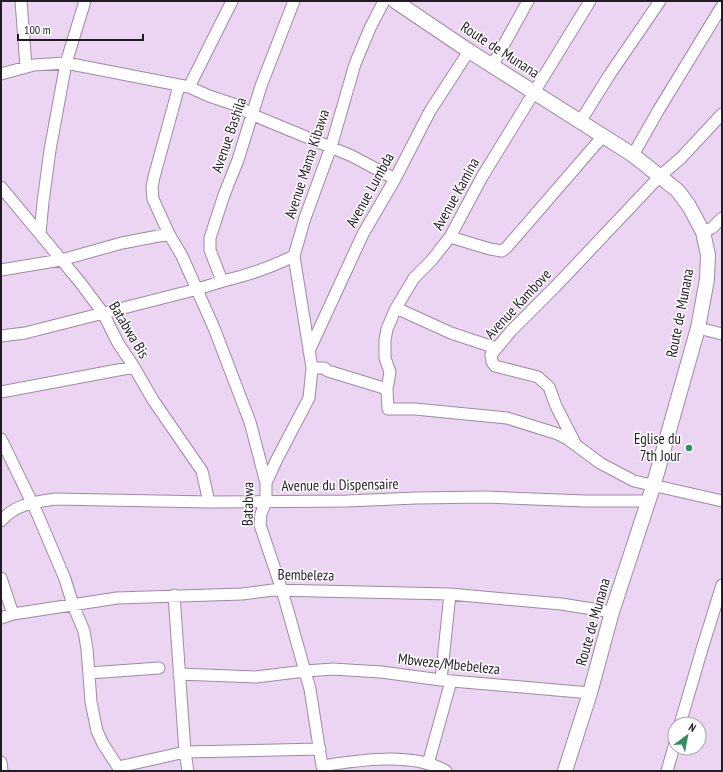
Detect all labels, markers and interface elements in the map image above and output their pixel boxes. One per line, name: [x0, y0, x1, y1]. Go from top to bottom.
scale bar: [18, 16, 143, 42]
street label: Route de Munana: [457, 17, 543, 82]
text: 100 m: [24, 22, 51, 37]
street label: Avenue Bashila: [207, 95, 250, 175]
street label: Avenue Mama Kibawa: [280, 107, 333, 221]
street label: Avenue Lumbda: [341, 149, 398, 230]
street label: Avenue Kamina: [428, 154, 483, 233]
street label: Avenue Kambove: [480, 265, 555, 343]
street label: Route de Munana: [662, 267, 697, 359]
street label: Batabwa Bis: [105, 298, 154, 362]
place label: Eglise du 7th Jour: [634, 429, 682, 465]
marker: Eglise du 7th Jour: [684, 443, 694, 453]
street label: Avenue du Dispensaire: [281, 474, 399, 495]
street label: Batabwa: [238, 482, 257, 526]
street label: Bembeleza: [277, 565, 335, 584]
street label: Route de Munana: [571, 576, 614, 668]
street label: Mbweze/Mbebeleza: [397, 649, 501, 678]
north arrow: [667, 716, 707, 756]
text: N: [686, 720, 699, 735]

